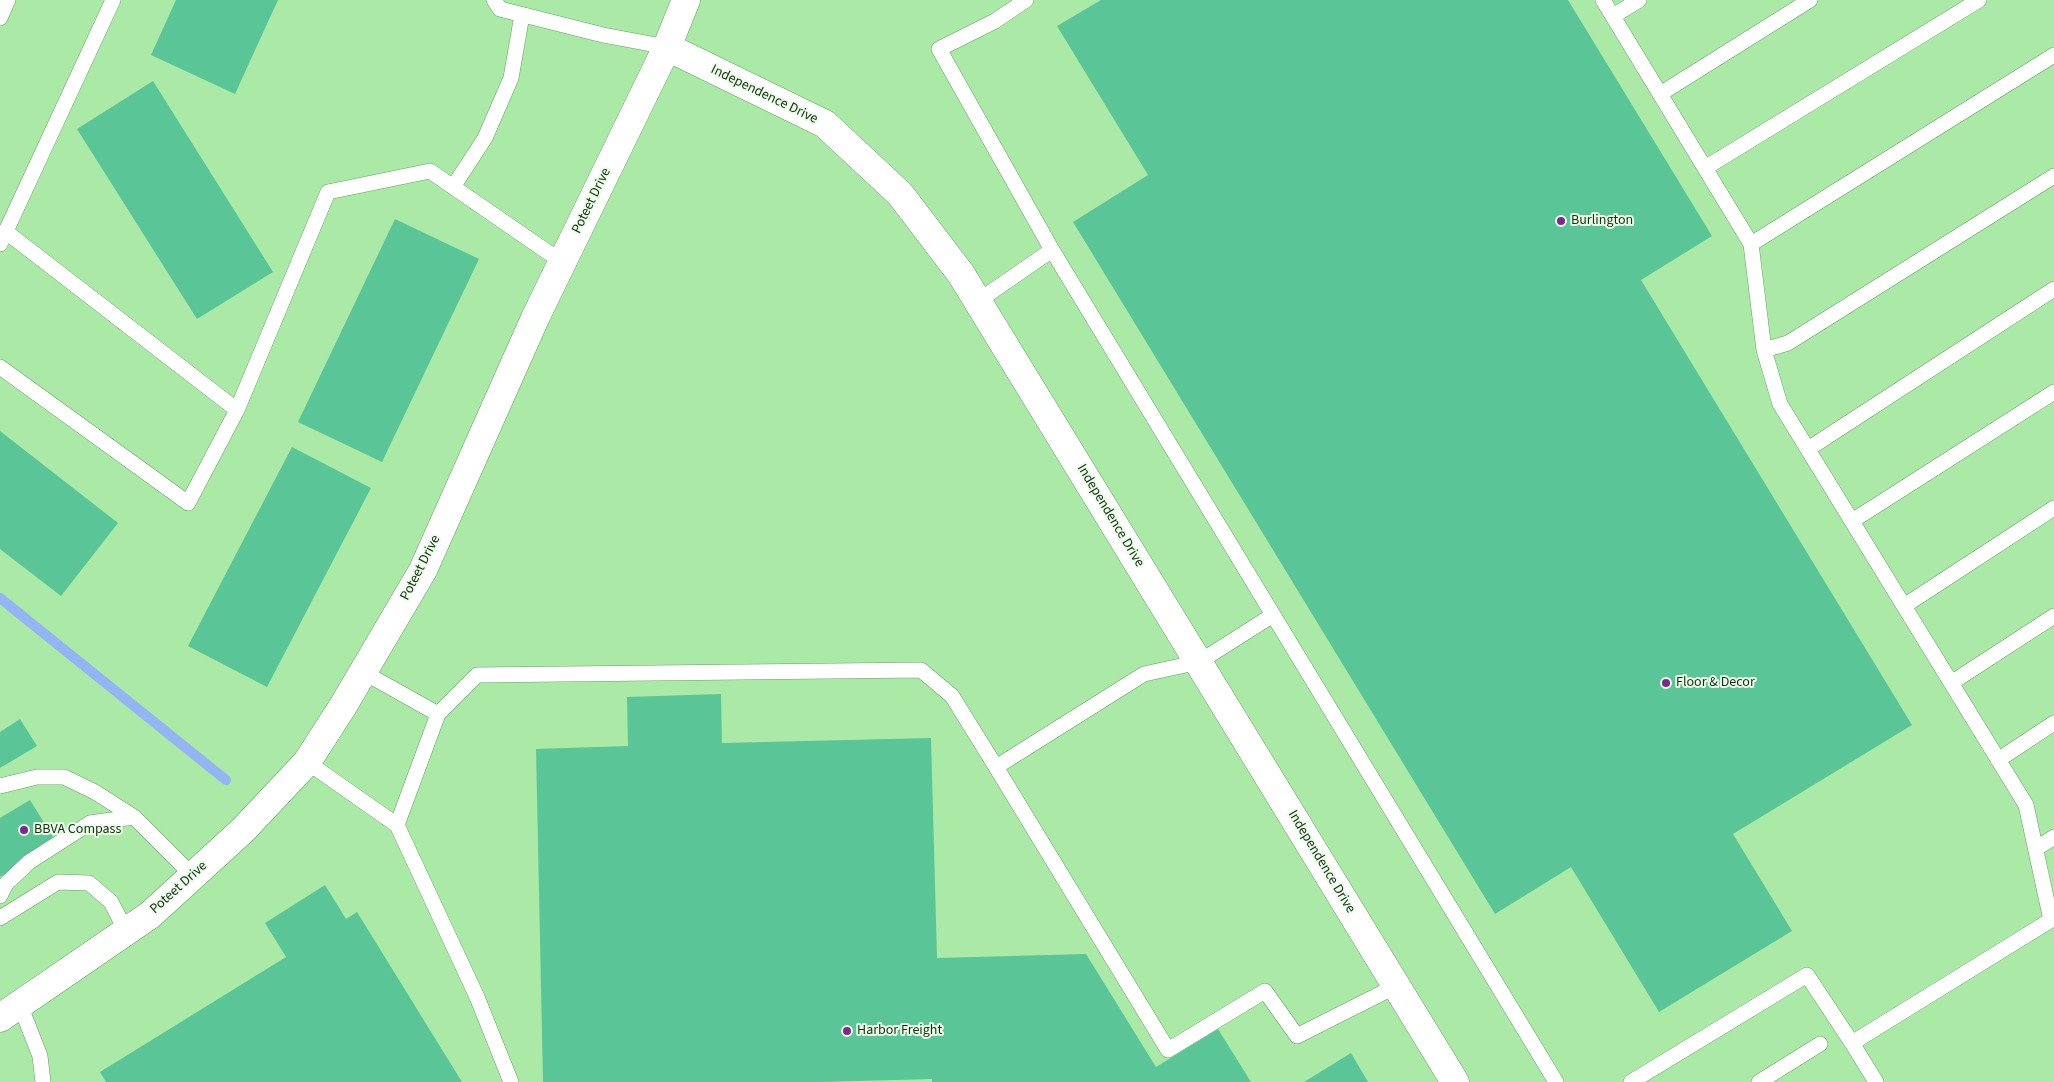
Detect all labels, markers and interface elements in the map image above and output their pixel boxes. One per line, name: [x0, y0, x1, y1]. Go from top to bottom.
street label: Independence Drive: [708, 62, 820, 128]
street label: Poteet Drive: [569, 165, 615, 237]
place label: Burlington: [1571, 213, 1633, 229]
marker: Burlington: [1555, 215, 1567, 227]
street label: Independence Drive: [1073, 462, 1147, 570]
street label: Poteet Drive: [397, 533, 445, 603]
place label: Floor & Decor: [1676, 675, 1755, 691]
marker: Floor & Decor: [1660, 677, 1672, 689]
street label: Independence Drive: [1284, 808, 1358, 916]
place label: BBVA Compass: [34, 822, 121, 838]
marker: BBVA Compass: [18, 824, 30, 836]
street label: Poteet Drive: [147, 858, 211, 918]
place label: Harbor Freight: [857, 1023, 942, 1039]
marker: Harbor Freight: [841, 1025, 853, 1037]

